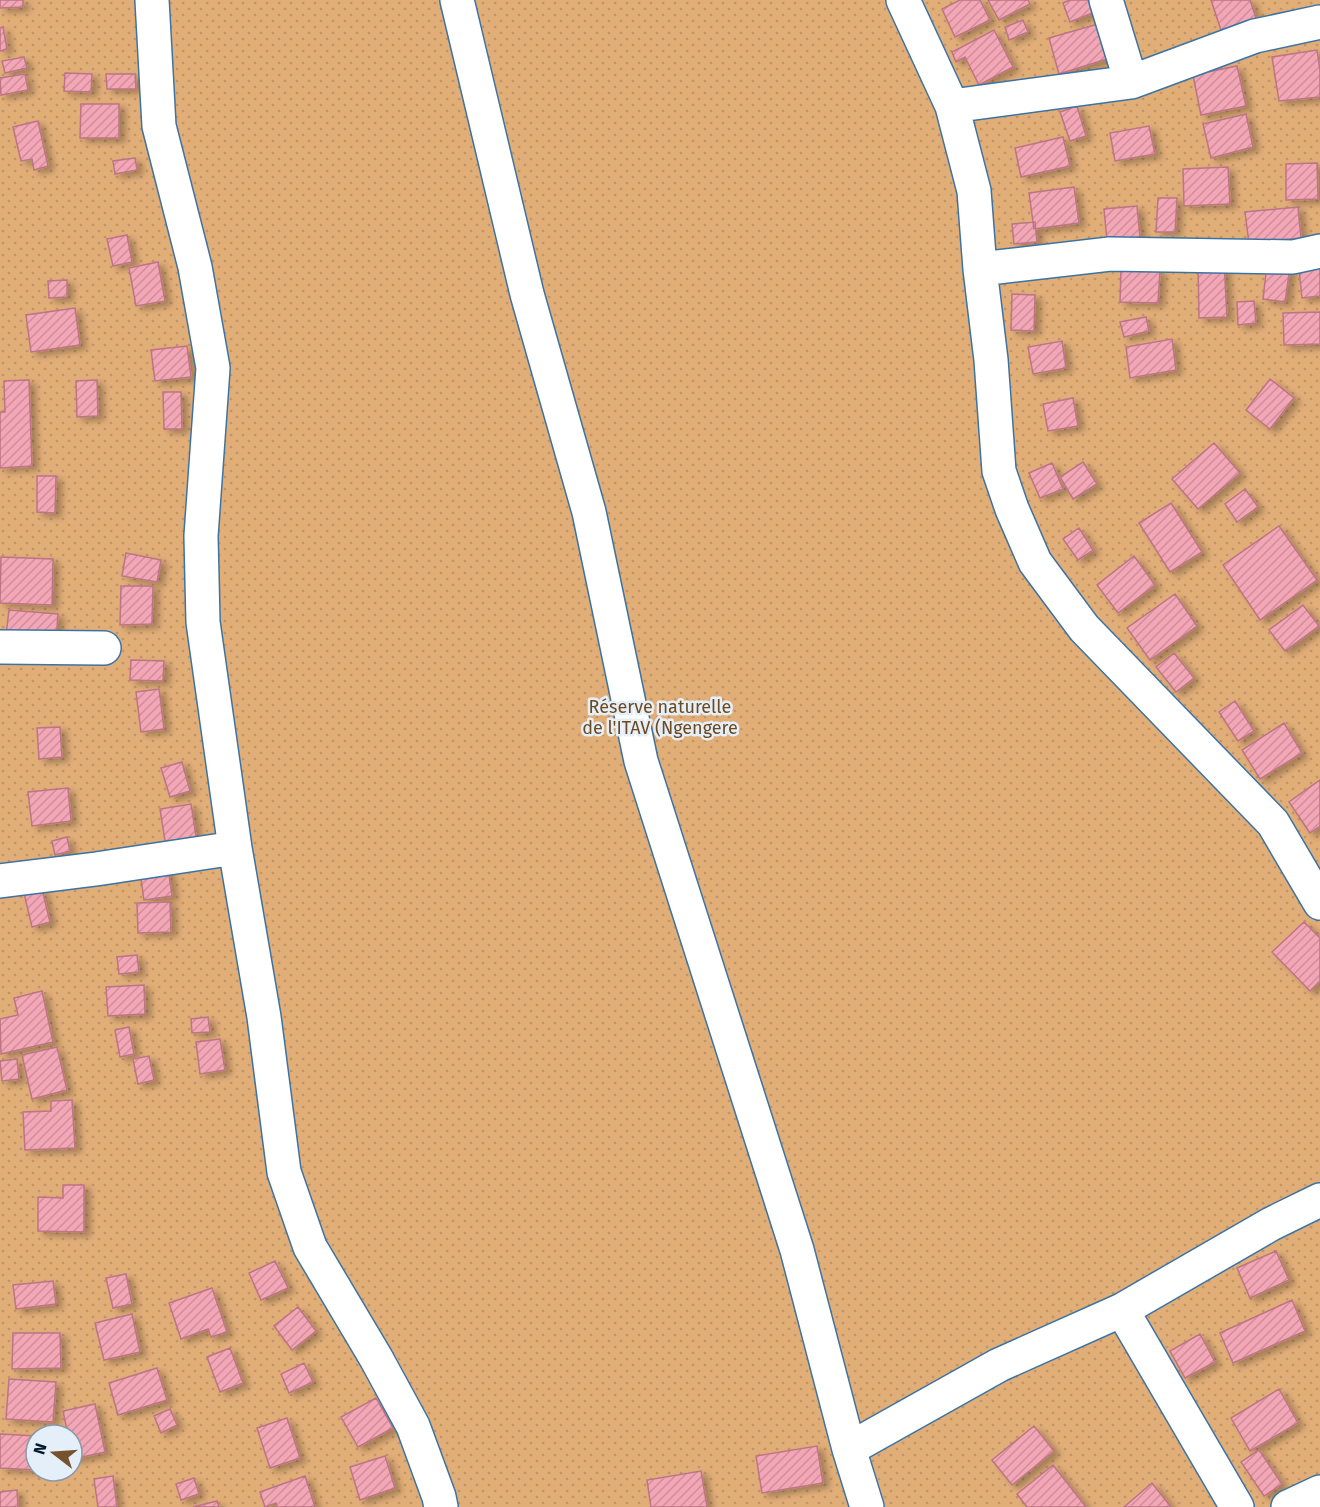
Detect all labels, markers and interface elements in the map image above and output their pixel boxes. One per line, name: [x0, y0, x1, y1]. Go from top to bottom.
park label: Réserve naturelle de l'ITAV (Ngengere: [582, 696, 738, 739]
north arrow: [24, 1423, 84, 1483]
text: N: [29, 1441, 51, 1457]

